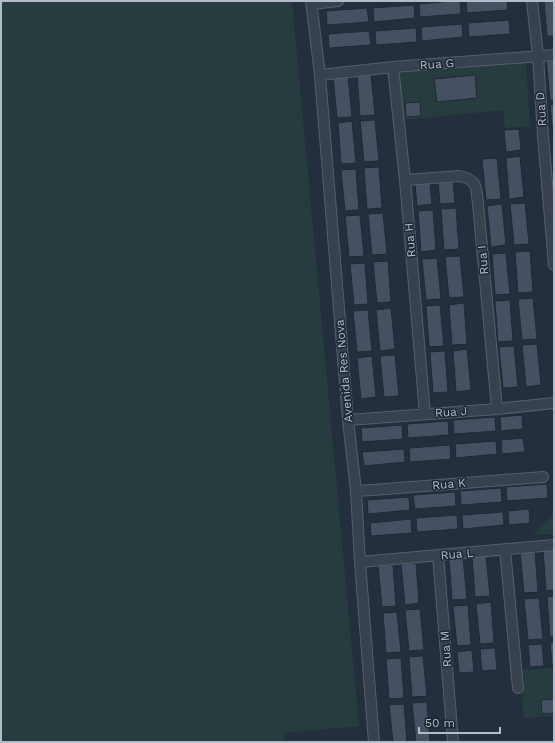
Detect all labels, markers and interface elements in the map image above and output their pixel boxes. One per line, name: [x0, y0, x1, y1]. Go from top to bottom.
street label: Rua G: [419, 56, 455, 72]
street label: Rua D: [533, 91, 549, 127]
street label: Rua H: [402, 222, 418, 258]
street label: Rua I: [475, 245, 491, 275]
street label: Avenida Res Nova: [333, 319, 355, 423]
street label: Rua J: [434, 404, 468, 420]
street label: Rua K: [432, 476, 467, 492]
street label: Rua L: [440, 546, 474, 562]
street label: Rua M: [437, 630, 455, 668]
scale bar: [419, 709, 500, 735]
text: 50 m: [425, 716, 455, 730]

